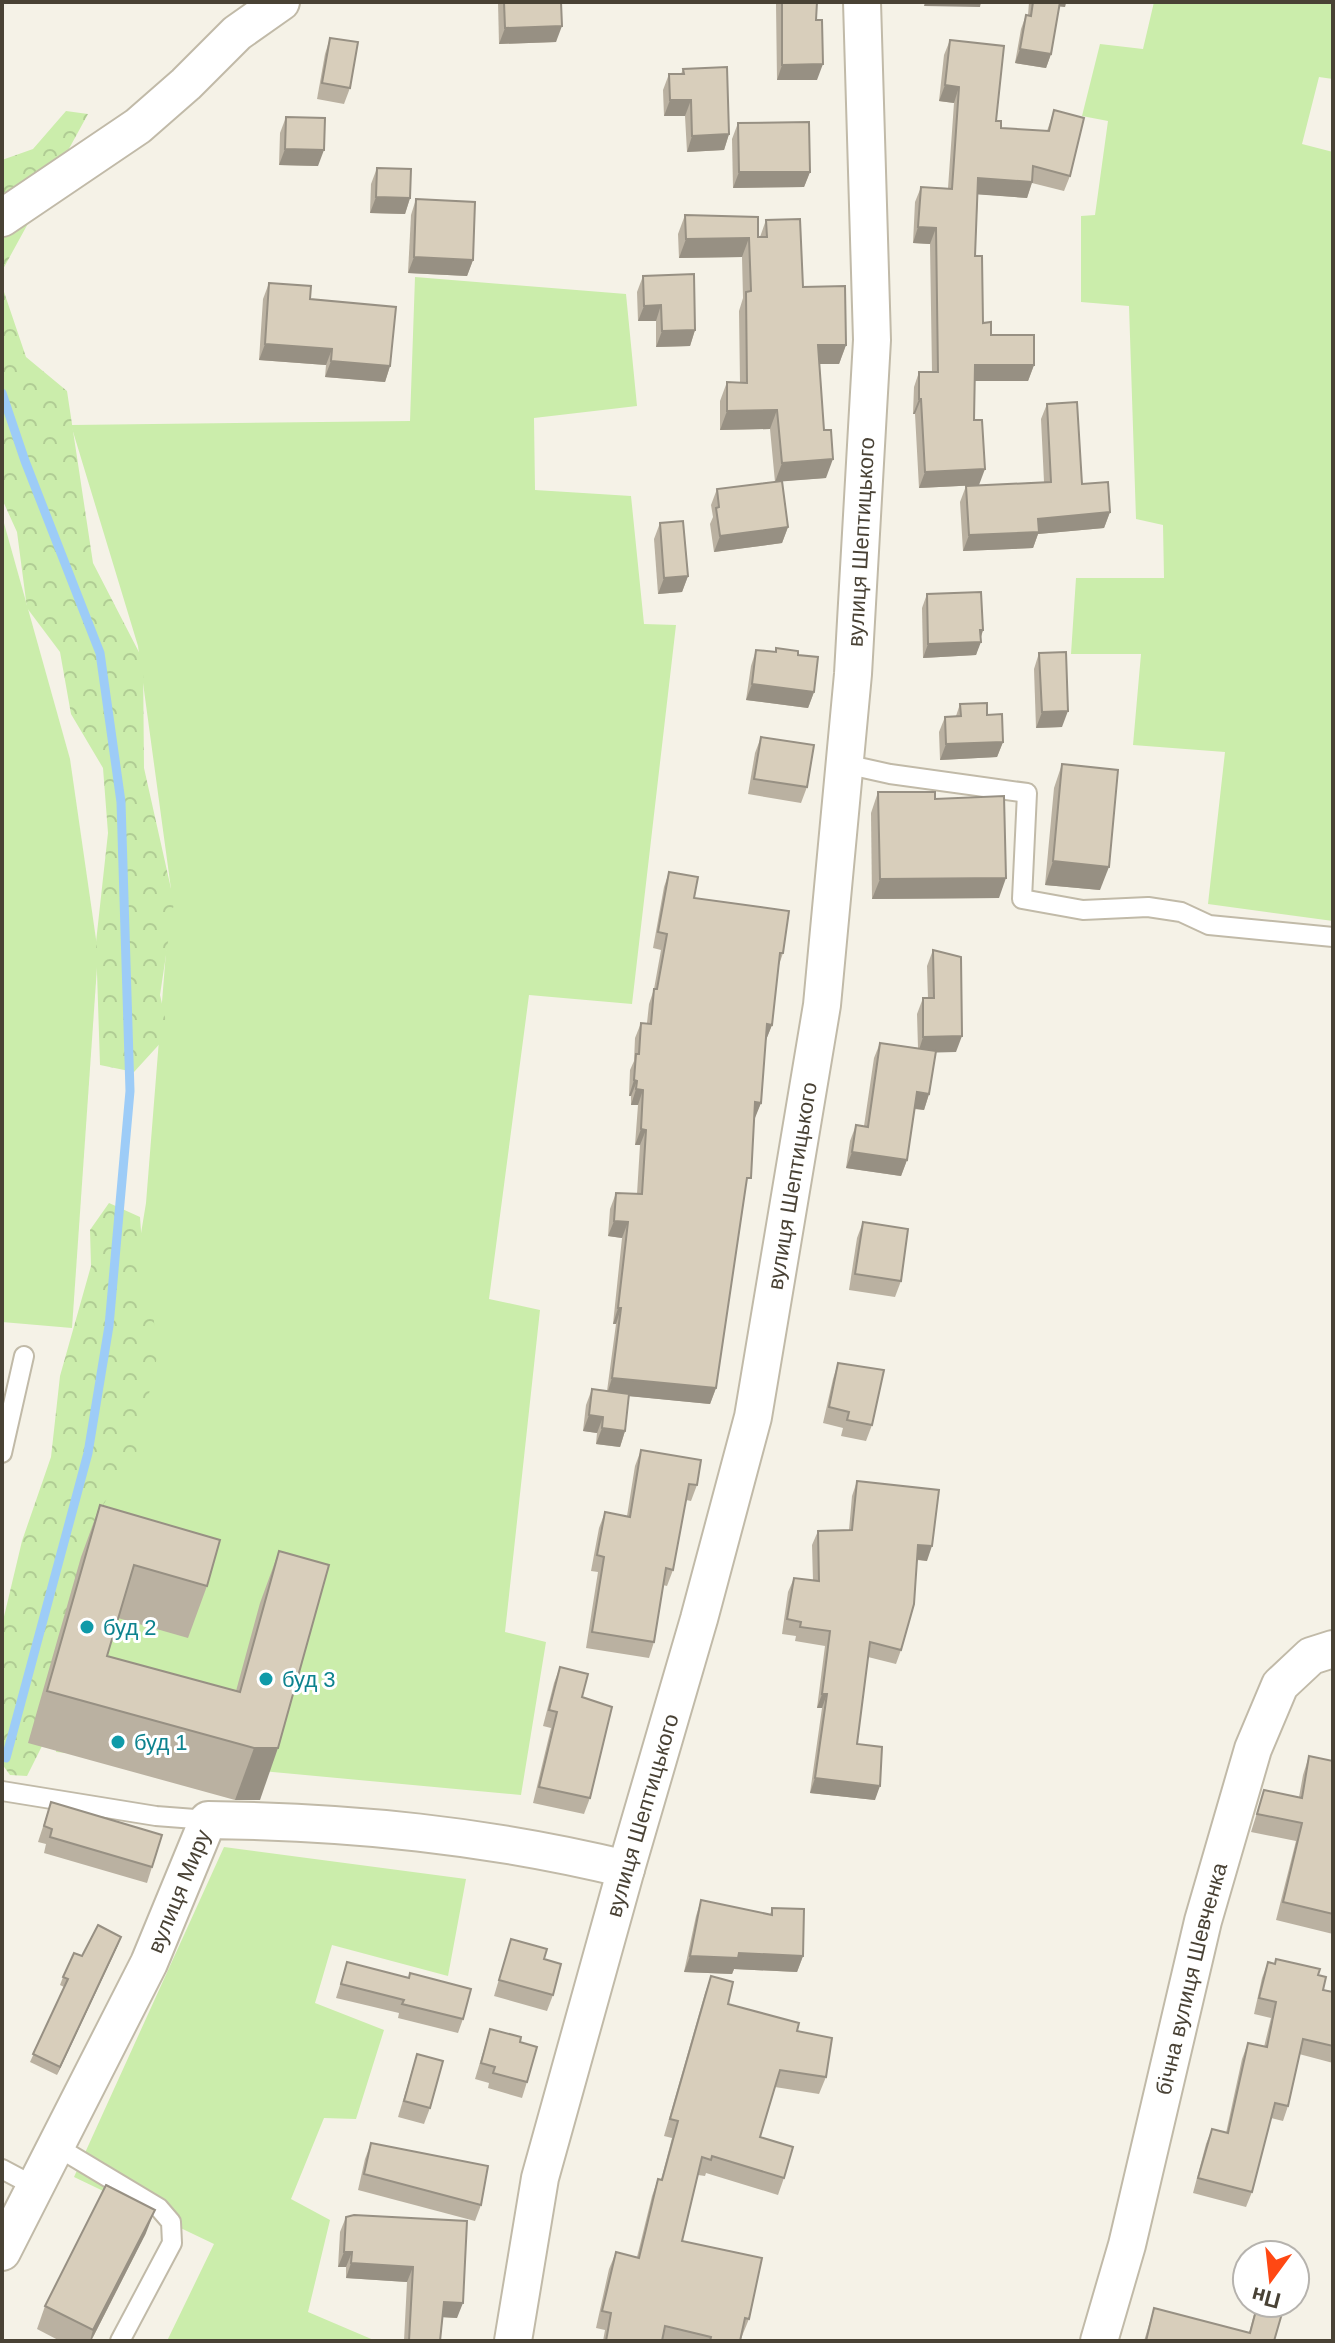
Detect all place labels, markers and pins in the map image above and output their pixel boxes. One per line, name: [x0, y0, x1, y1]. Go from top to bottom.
place label: буд 2: [103, 1615, 157, 1640]
marker: буд 2: [78, 1618, 96, 1636]
place label: буд 3: [282, 1667, 336, 1692]
marker: буд 3: [257, 1670, 275, 1688]
place label: буд 1: [134, 1730, 188, 1755]
marker: буд 1: [109, 1733, 127, 1751]

